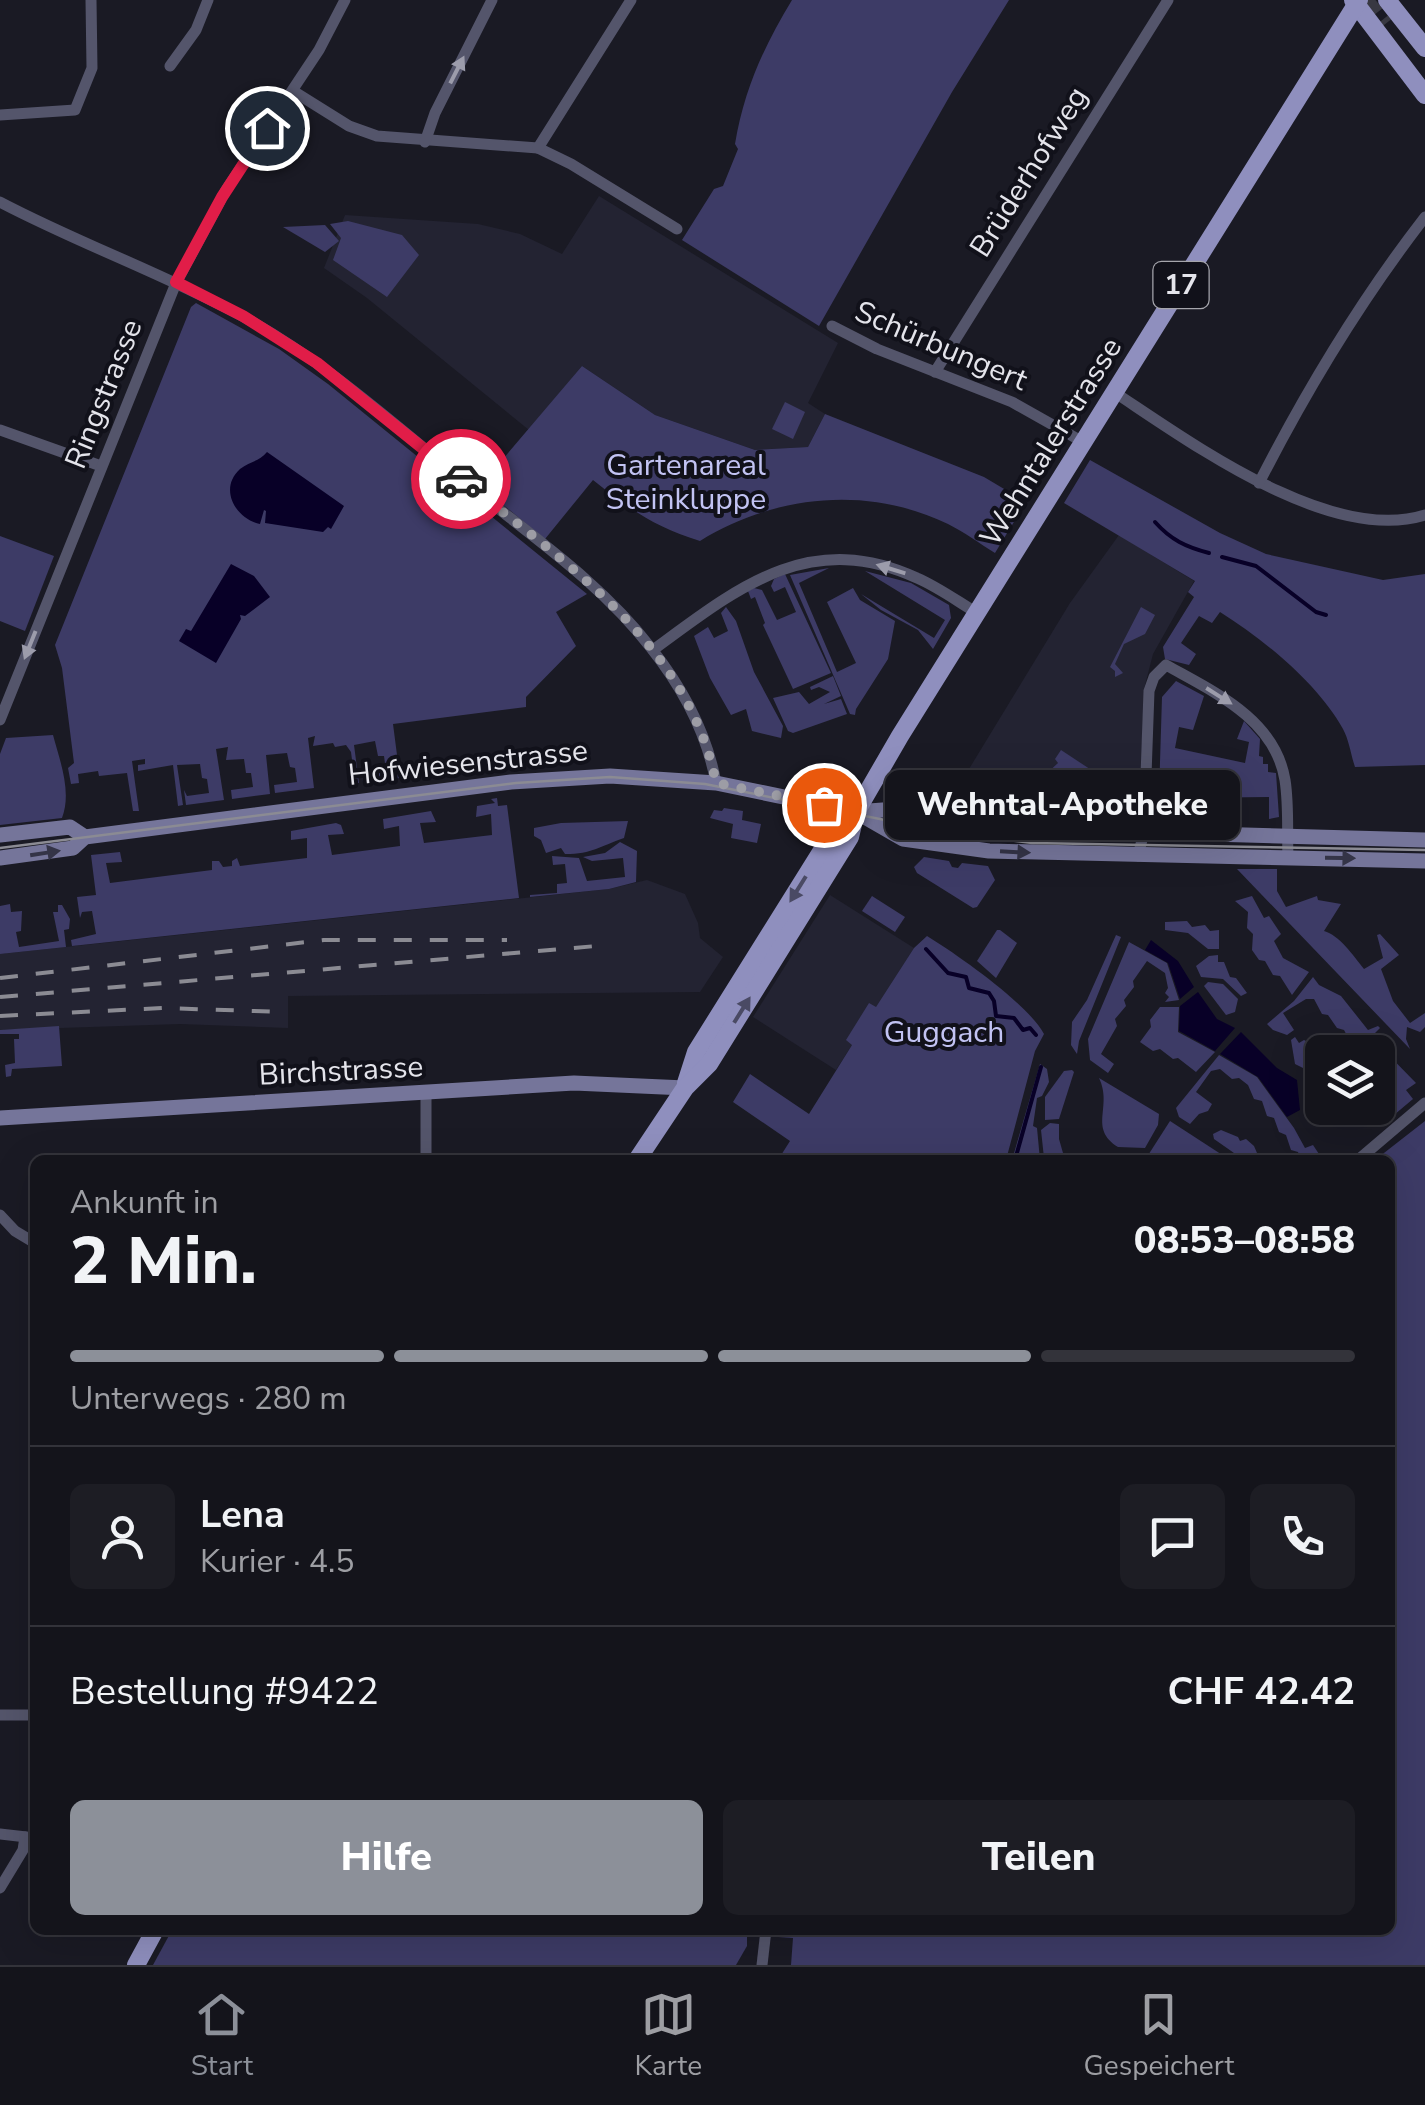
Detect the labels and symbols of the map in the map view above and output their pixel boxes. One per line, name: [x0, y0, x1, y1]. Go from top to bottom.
one-way arrow: [448, 55, 465, 84]
street label: Brüderhofweg: [960, 79, 1098, 265]
pin: [225, 86, 310, 171]
road number: 17: [1154, 262, 1208, 308]
street label: Schürbungert: [848, 291, 1034, 401]
street label: Ringstrasse: [55, 313, 153, 475]
street label: Wehntalerstrasse: [970, 330, 1132, 554]
courier: [411, 429, 511, 529]
park label: Gartenareal Steinkluppe: [606, 445, 766, 520]
one-way arrow: [875, 561, 905, 576]
one-way arrow: [21, 630, 37, 660]
one-way arrow: [1205, 687, 1233, 704]
street label: Hofwiesenstrasse: [346, 730, 590, 796]
pin: [782, 763, 867, 848]
callout: Wehntal-Apotheke: [884, 770, 1239, 840]
one-way arrow: [30, 845, 61, 860]
one-way arrow: [1000, 845, 1032, 861]
one-way arrow: [1325, 851, 1357, 867]
one-way arrow: [790, 876, 808, 903]
one-way arrow: [733, 996, 750, 1024]
park label: Guggach: [884, 1012, 1004, 1053]
street label: Birchstrasse: [258, 1046, 424, 1096]

